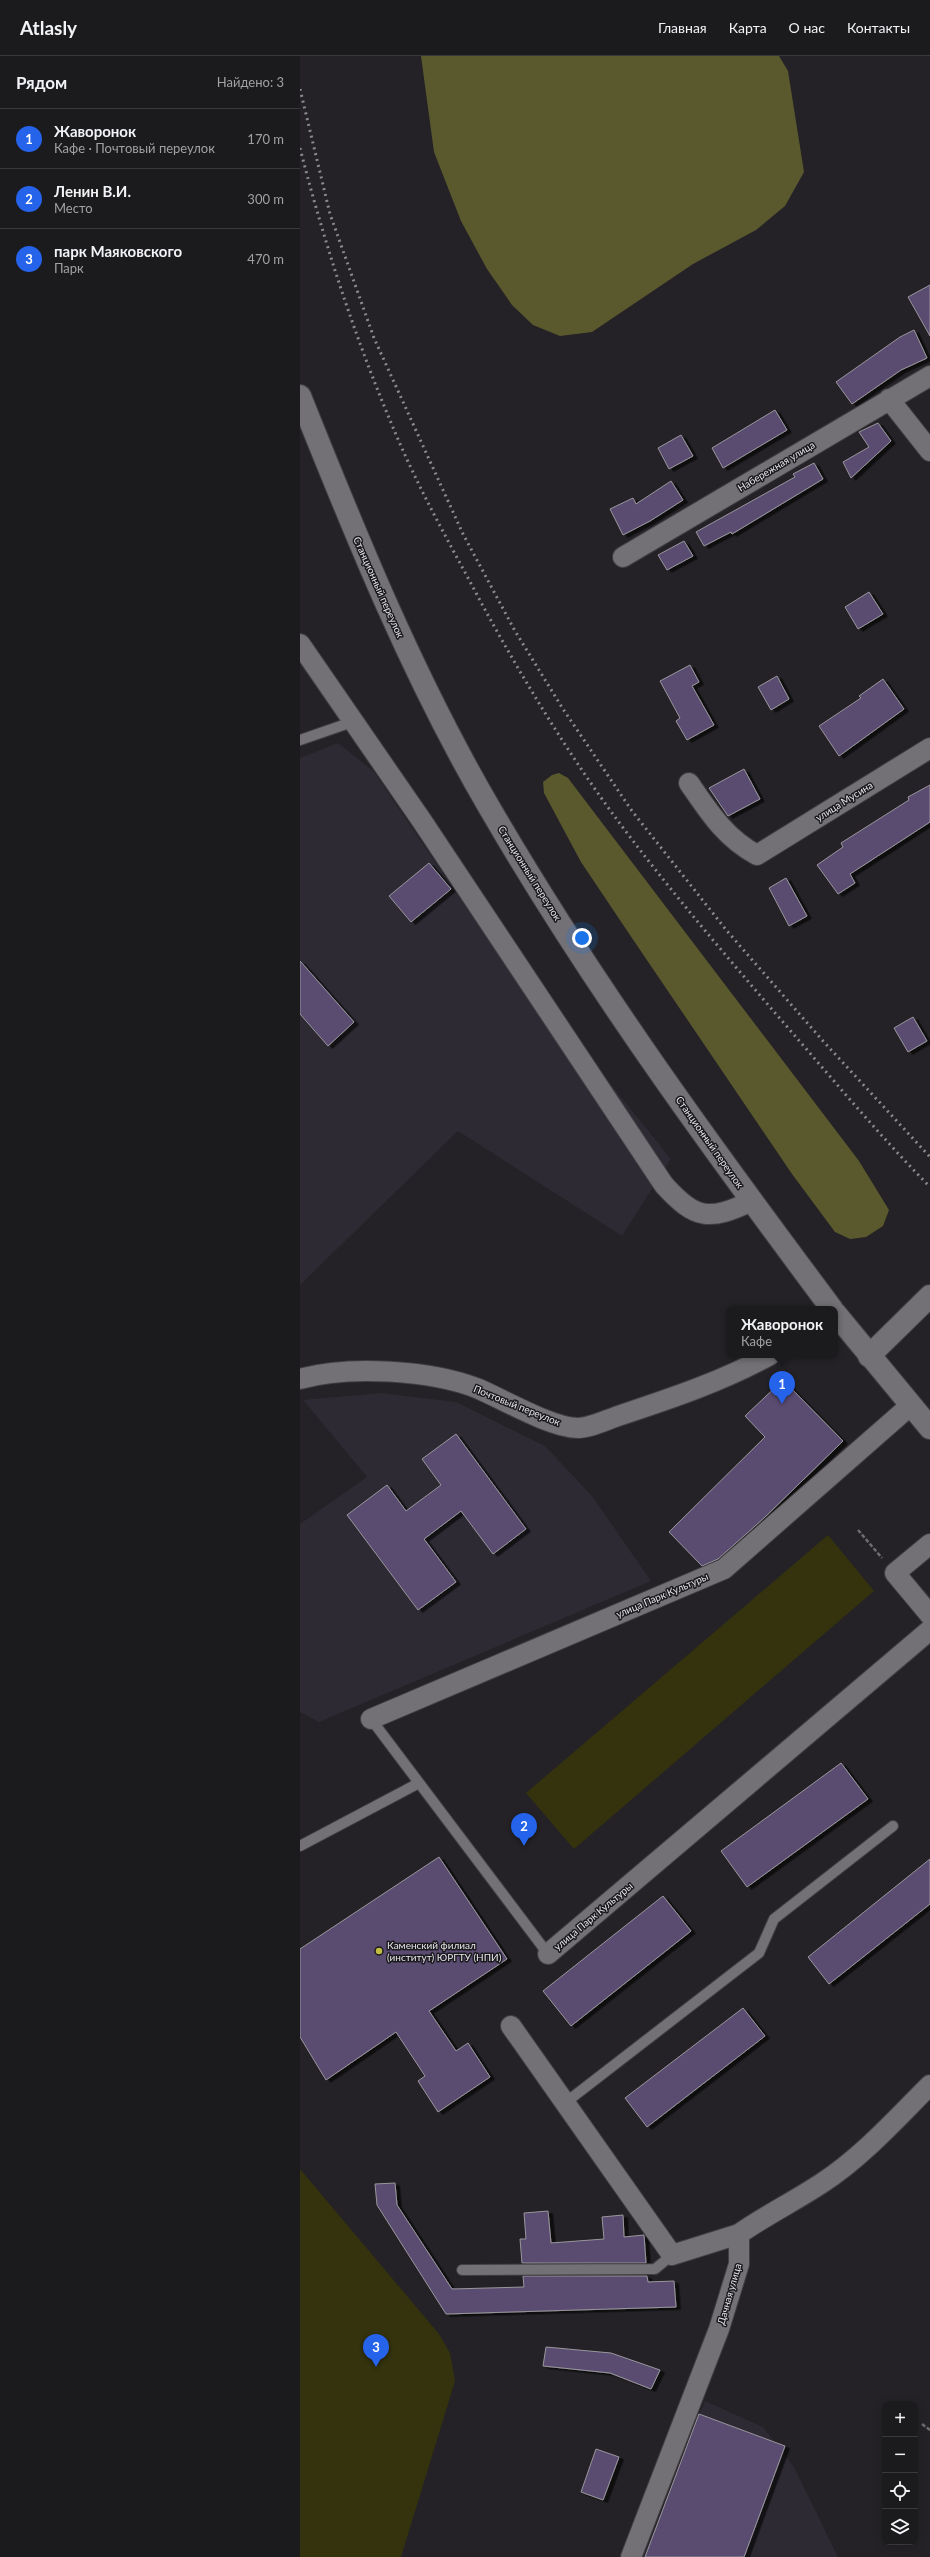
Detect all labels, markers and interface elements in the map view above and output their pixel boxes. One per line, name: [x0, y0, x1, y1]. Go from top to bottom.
text: Atlasly: [20, 16, 77, 39]
text: Главная: [658, 19, 707, 36]
text: Карта: [729, 19, 767, 36]
text: О нас: [789, 19, 825, 36]
text: Контакты: [847, 19, 910, 36]
text: Рядом: [16, 72, 67, 93]
text: Найдено: 3: [217, 74, 284, 90]
text: Жаворонок: [54, 122, 136, 140]
text: 1: [25, 131, 33, 147]
text: 170 m: [247, 131, 284, 147]
text: Кафе · Почтовый переулок: [54, 140, 215, 156]
text: Ленин В.И.: [54, 182, 131, 200]
text: 2: [25, 191, 33, 207]
text: 300 m: [247, 191, 284, 207]
text: Место: [54, 200, 93, 216]
text: парк Маяковского: [54, 242, 182, 260]
text: 3: [25, 251, 33, 267]
text: 470 m: [247, 251, 284, 267]
text: Парк: [54, 260, 84, 276]
street label: Набережная улица: [735, 438, 817, 494]
street label: Станционный переулок: [351, 535, 407, 640]
street label: улица Мусина: [813, 779, 875, 823]
street label: Станционный переулок: [496, 823, 565, 923]
your location: [572, 928, 592, 948]
street label: Станционный переулок: [674, 1094, 747, 1191]
popup: [726, 1306, 838, 1358]
text: Жаворонок: [741, 1315, 823, 1333]
text: Кафе: [741, 1333, 772, 1349]
pin: 1: [769, 1371, 795, 1404]
street label: Почтовый переулок: [472, 1382, 563, 1428]
street label: улица Парк Культуры: [614, 1570, 710, 1620]
pin: 2: [511, 1813, 537, 1846]
street label: улица Парк Культуры: [551, 1880, 635, 1952]
place label: Каменский филиал (институт) ЮРГТУ (НПИ): [387, 1939, 502, 1963]
marker: Каменский филиал (институт) ЮРГТУ (НПИ): [374, 1946, 384, 1956]
street label: Дачная улица: [715, 2262, 744, 2326]
pin: 3: [363, 2334, 389, 2367]
map controls: [882, 2401, 918, 2545]
button: +: [882, 2401, 918, 2437]
button: −: [882, 2437, 918, 2473]
button: locate: [882, 2473, 918, 2509]
button: layers: [882, 2509, 918, 2545]

